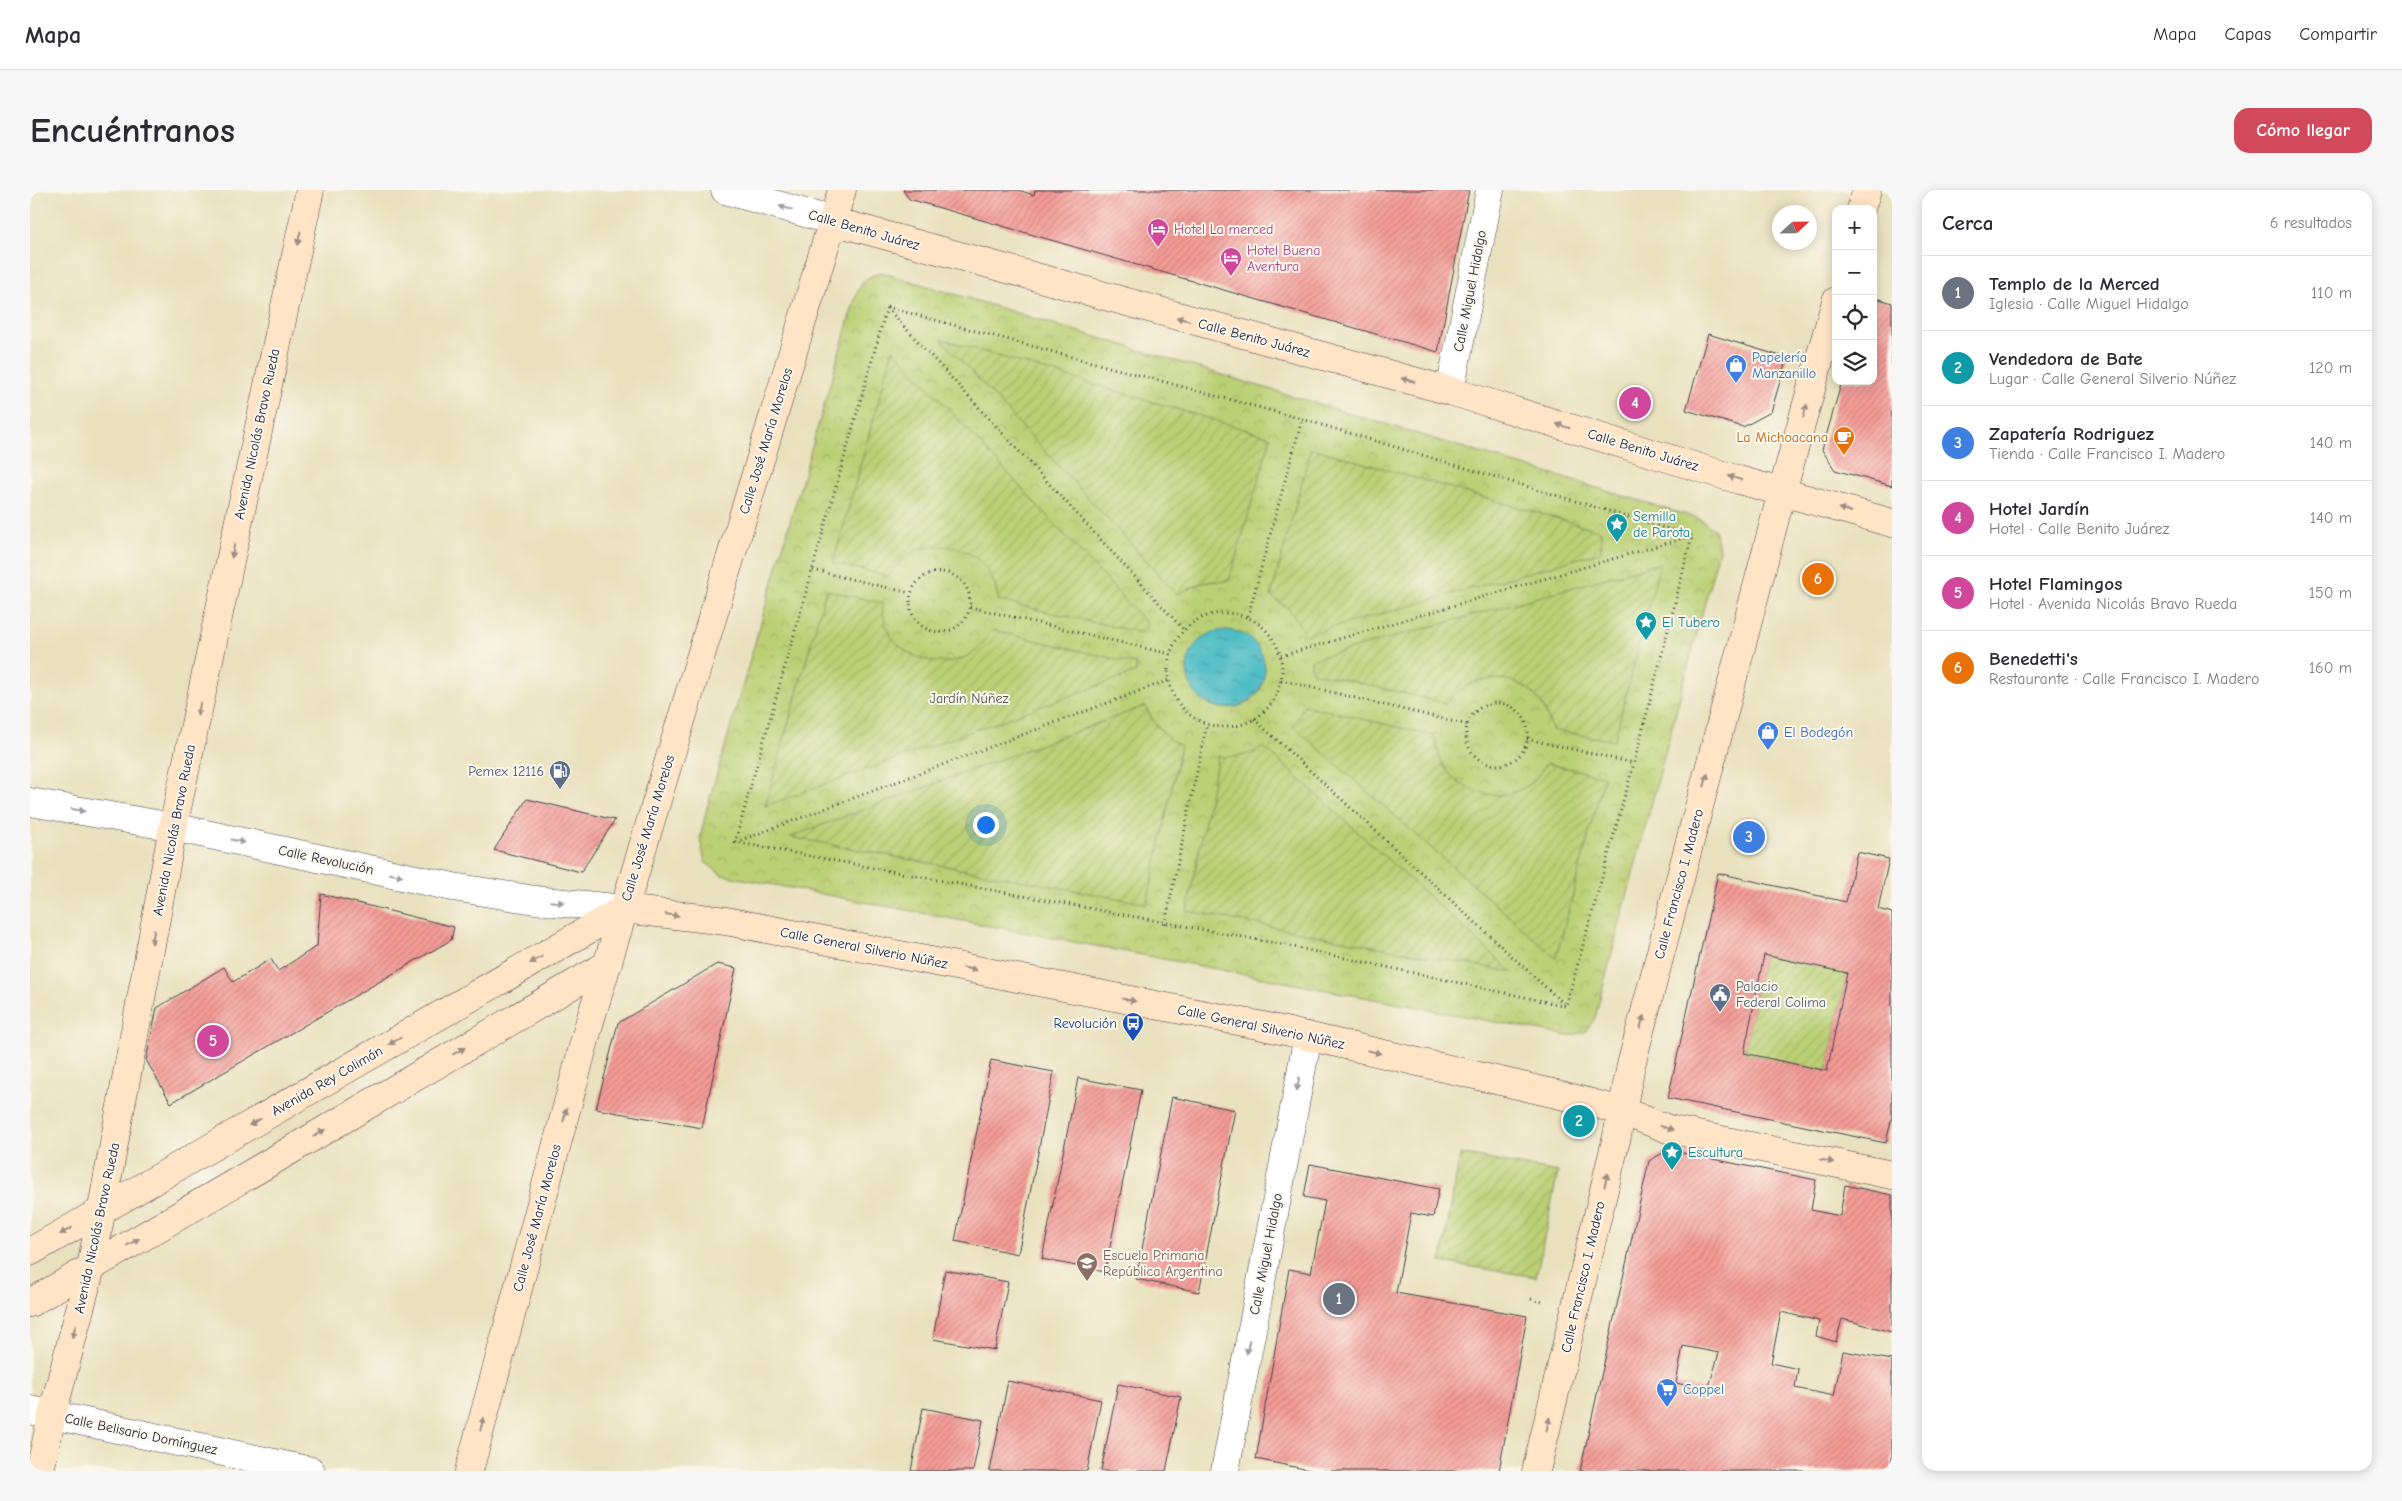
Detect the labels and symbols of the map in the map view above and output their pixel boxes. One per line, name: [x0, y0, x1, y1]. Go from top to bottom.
one-way arrow: [778, 203, 793, 211]
north arrow: [1772, 205, 1817, 250]
street label: Calle Benito Juárez: [806, 206, 922, 254]
hotel icon: Hotel La merced: [1146, 217, 1170, 248]
place label: Hotel La merced: [1174, 221, 1273, 238]
street label: Calle Miguel Hidalgo: [1450, 229, 1490, 353]
one-way arrow: [295, 230, 303, 246]
place label: Hotel Buena Aventura: [1247, 242, 1321, 275]
hotel icon: Hotel Buena Aventura: [1219, 246, 1243, 277]
one-way arrow: [1176, 314, 1191, 322]
street label: Calle Benito Juárez: [1196, 315, 1312, 361]
street label: Avenida Nicolás Bravo Rueda: [231, 347, 283, 521]
place label: Papelería Manzanillo: [1752, 349, 1816, 382]
shop icon: Papelería Manzanillo: [1724, 353, 1748, 384]
street label: Calle José María Morelos: [736, 366, 796, 516]
one-way arrow: [1400, 376, 1415, 384]
pin: 4: [1619, 384, 1651, 422]
one-way arrow: [1801, 404, 1809, 419]
one-way arrow: [1556, 421, 1571, 429]
street label: Calle Benito Juárez: [1585, 425, 1701, 475]
cafe icon: La Michoacana: [1832, 425, 1856, 456]
place label: La Michoacana: [1737, 429, 1828, 446]
one-way arrow: [1728, 474, 1743, 482]
one-way arrow: [1837, 505, 1852, 513]
place label: Semilla de Parota: [1633, 508, 1690, 541]
place icon: Semilla de Parota: [1605, 512, 1629, 543]
one-way arrow: [228, 543, 236, 559]
pin: 6: [1802, 560, 1834, 598]
place icon: El Tubero: [1634, 610, 1658, 641]
place label: El Tubero: [1662, 614, 1720, 631]
park label: Jardín Núñez: [930, 690, 1009, 707]
one-way arrow: [194, 702, 202, 718]
shop icon: El Bodegón: [1756, 720, 1780, 751]
place label: El Bodegón: [1784, 724, 1853, 741]
street label: Avenida Nicolás Bravo Rueda: [149, 743, 199, 917]
street label: Calle José María Morelos: [618, 753, 678, 903]
fuel station icon: Pemex 12116: [548, 759, 572, 790]
place label: Pemex 12116: [468, 763, 544, 780]
one-way arrow: [1702, 773, 1710, 788]
one-way arrow: [70, 807, 86, 815]
street label: Calle Francisco I. Madero: [1651, 807, 1707, 961]
your location: [973, 812, 999, 838]
pin: 3: [1733, 818, 1765, 856]
one-way arrow: [230, 837, 245, 845]
street label: Calle Revolución: [277, 842, 375, 878]
one-way arrow: [389, 871, 404, 879]
one-way arrow: [549, 898, 565, 906]
one-way arrow: [664, 911, 680, 919]
street label: Calle General Silverio Núñez: [779, 923, 949, 973]
one-way arrow: [149, 930, 157, 945]
one-way arrow: [529, 955, 543, 964]
one-way arrow: [962, 965, 978, 973]
place label: Palacio Federal Colima: [1736, 978, 1826, 1011]
public building icon: Palacio Federal Colima: [1708, 982, 1732, 1013]
one-way arrow: [1121, 996, 1137, 1004]
street label: Calle General Silverio Núñez: [1176, 1001, 1346, 1053]
bus stop icon: Revolución: [1121, 1011, 1145, 1042]
place label: Revolución: [1054, 1015, 1117, 1032]
one-way arrow: [1639, 1015, 1647, 1030]
pin: 5: [197, 1022, 229, 1060]
one-way arrow: [388, 1037, 403, 1045]
street label: Avenida Rey Colimán: [268, 1042, 386, 1120]
one-way arrow: [452, 1047, 466, 1055]
one-way arrow: [1366, 1048, 1381, 1056]
one-way arrow: [1294, 1077, 1302, 1093]
pin: 2: [1563, 1102, 1595, 1140]
one-way arrow: [561, 1107, 569, 1122]
one-way arrow: [248, 1118, 261, 1127]
one-way arrow: [1660, 1125, 1675, 1133]
one-way arrow: [312, 1129, 325, 1138]
place icon: Escultura: [1660, 1140, 1684, 1171]
street label: Avenida Nicolás Bravo Rueda: [71, 1141, 123, 1315]
street label: Calle José María Morelos: [509, 1142, 565, 1294]
place label: Escultura: [1688, 1144, 1743, 1161]
one-way arrow: [1819, 1158, 1835, 1166]
one-way arrow: [1602, 1173, 1610, 1188]
street label: Calle Miguel Hidalgo: [1246, 1192, 1286, 1316]
street label: Calle Francisco I. Madero: [1557, 1200, 1609, 1354]
one-way arrow: [59, 1227, 74, 1235]
one-way arrow: [127, 1238, 140, 1247]
place label: Escuela Primaria República Argentina: [1103, 1247, 1223, 1280]
school or university icon: Escuela Primaria República Argentina: [1075, 1251, 1099, 1282]
pin: 1: [1323, 1280, 1355, 1318]
one-way arrow: [70, 1323, 78, 1338]
one-way arrow: [1244, 1339, 1252, 1355]
supermarket icon: Coppel: [1655, 1377, 1679, 1408]
place label: Coppel: [1683, 1381, 1724, 1398]
street label: Calle Belisario Domínguez: [63, 1409, 219, 1459]
one-way arrow: [478, 1416, 486, 1431]
one-way arrow: [1544, 1416, 1552, 1431]

